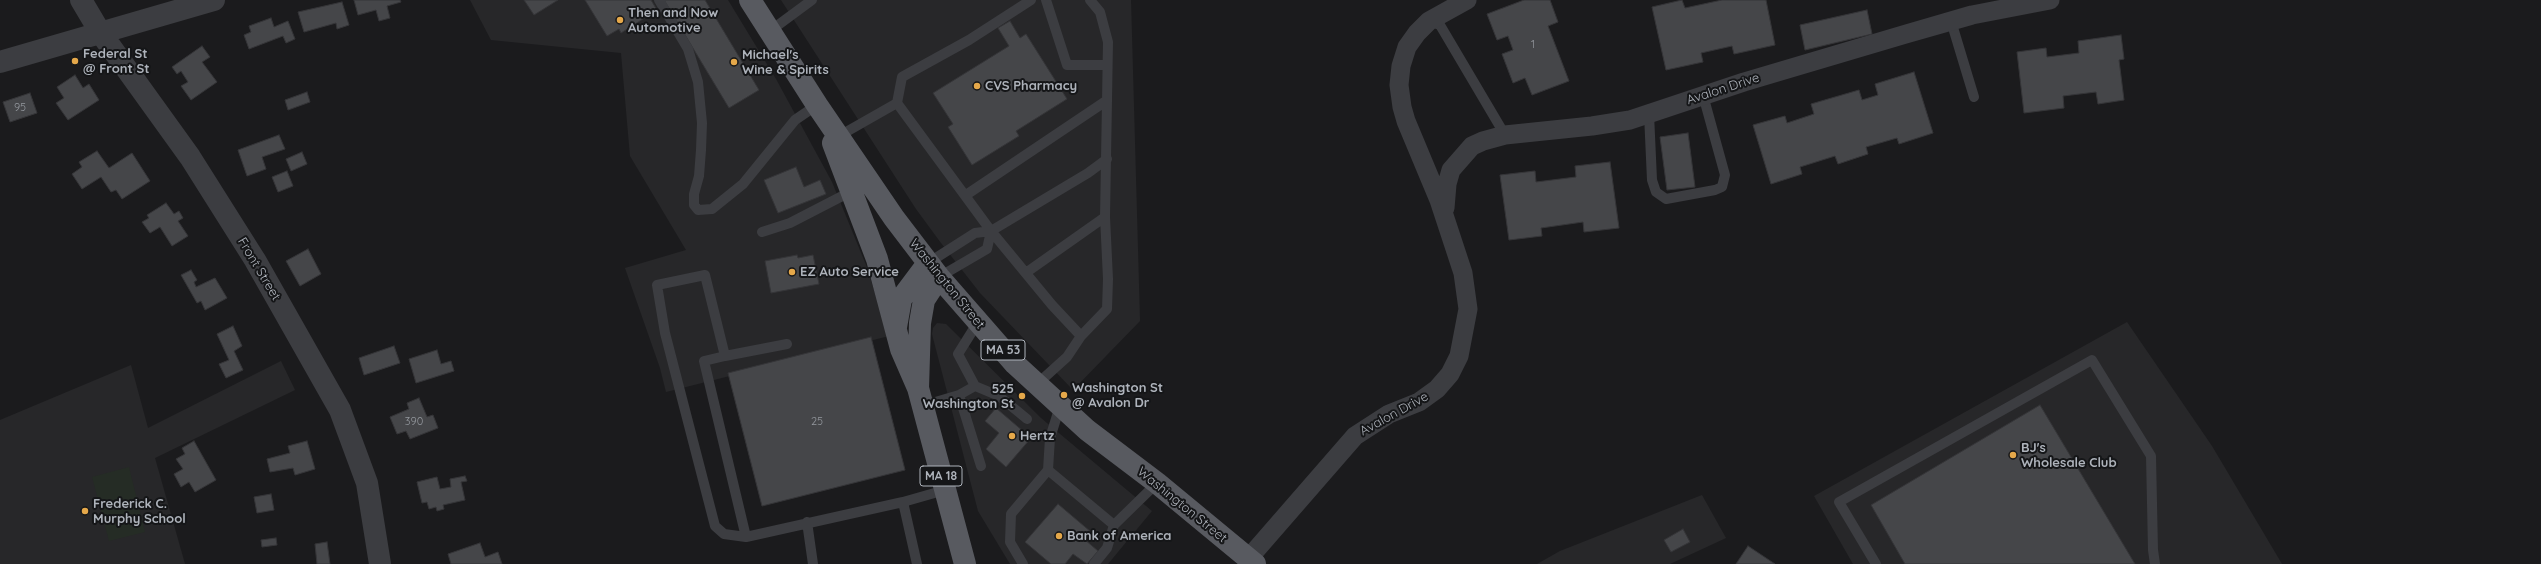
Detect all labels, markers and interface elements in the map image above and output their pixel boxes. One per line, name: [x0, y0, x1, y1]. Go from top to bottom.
place label: Then and Now Automotive: [628, 5, 718, 36]
marker: Then and Now Automotive: [615, 15, 625, 25]
house number: 1: [1531, 38, 1535, 52]
place label: Federal St @ Front St: [83, 46, 150, 77]
place label: Michael's Wine & Spirits: [742, 47, 829, 78]
marker: Federal St @ Front St: [70, 56, 80, 66]
marker: Michael's Wine & Spirits: [729, 57, 739, 67]
street label: Avalon Drive: [1685, 70, 1761, 108]
place label: CVS Pharmacy: [985, 78, 1077, 94]
marker: CVS Pharmacy: [972, 81, 982, 91]
house number: 95: [14, 101, 26, 115]
street label: Front Street: [234, 235, 284, 303]
street label: Washington Street: [906, 236, 988, 332]
place label: EZ Auto Service: [800, 264, 899, 280]
marker: EZ Auto Service: [787, 267, 797, 277]
road number: MA 53: [981, 340, 1025, 360]
place label: Washington St @ Avalon Dr: [1072, 380, 1163, 411]
place label: 525 Washington St: [923, 381, 1014, 412]
street label: Avalon Drive: [1357, 389, 1431, 439]
marker: Washington St @ Avalon Dr: [1059, 390, 1069, 400]
marker: 525 Washington St: [1017, 391, 1027, 401]
house number: 390: [405, 415, 423, 429]
house number: 25: [811, 415, 823, 429]
place label: Hertz: [1020, 428, 1054, 444]
marker: Hertz: [1007, 431, 1017, 441]
place label: BJ's Wholesale Club: [2021, 440, 2117, 471]
marker: BJ's Wholesale Club: [2008, 450, 2018, 460]
street label: Washington Street: [1134, 464, 1230, 546]
road number: MA 18: [920, 466, 962, 486]
place label: Frederick C. Murphy School: [93, 496, 186, 527]
marker: Frederick C. Murphy School: [80, 506, 90, 516]
place label: Bank of America: [1067, 528, 1171, 544]
marker: Bank of America: [1054, 531, 1064, 541]

